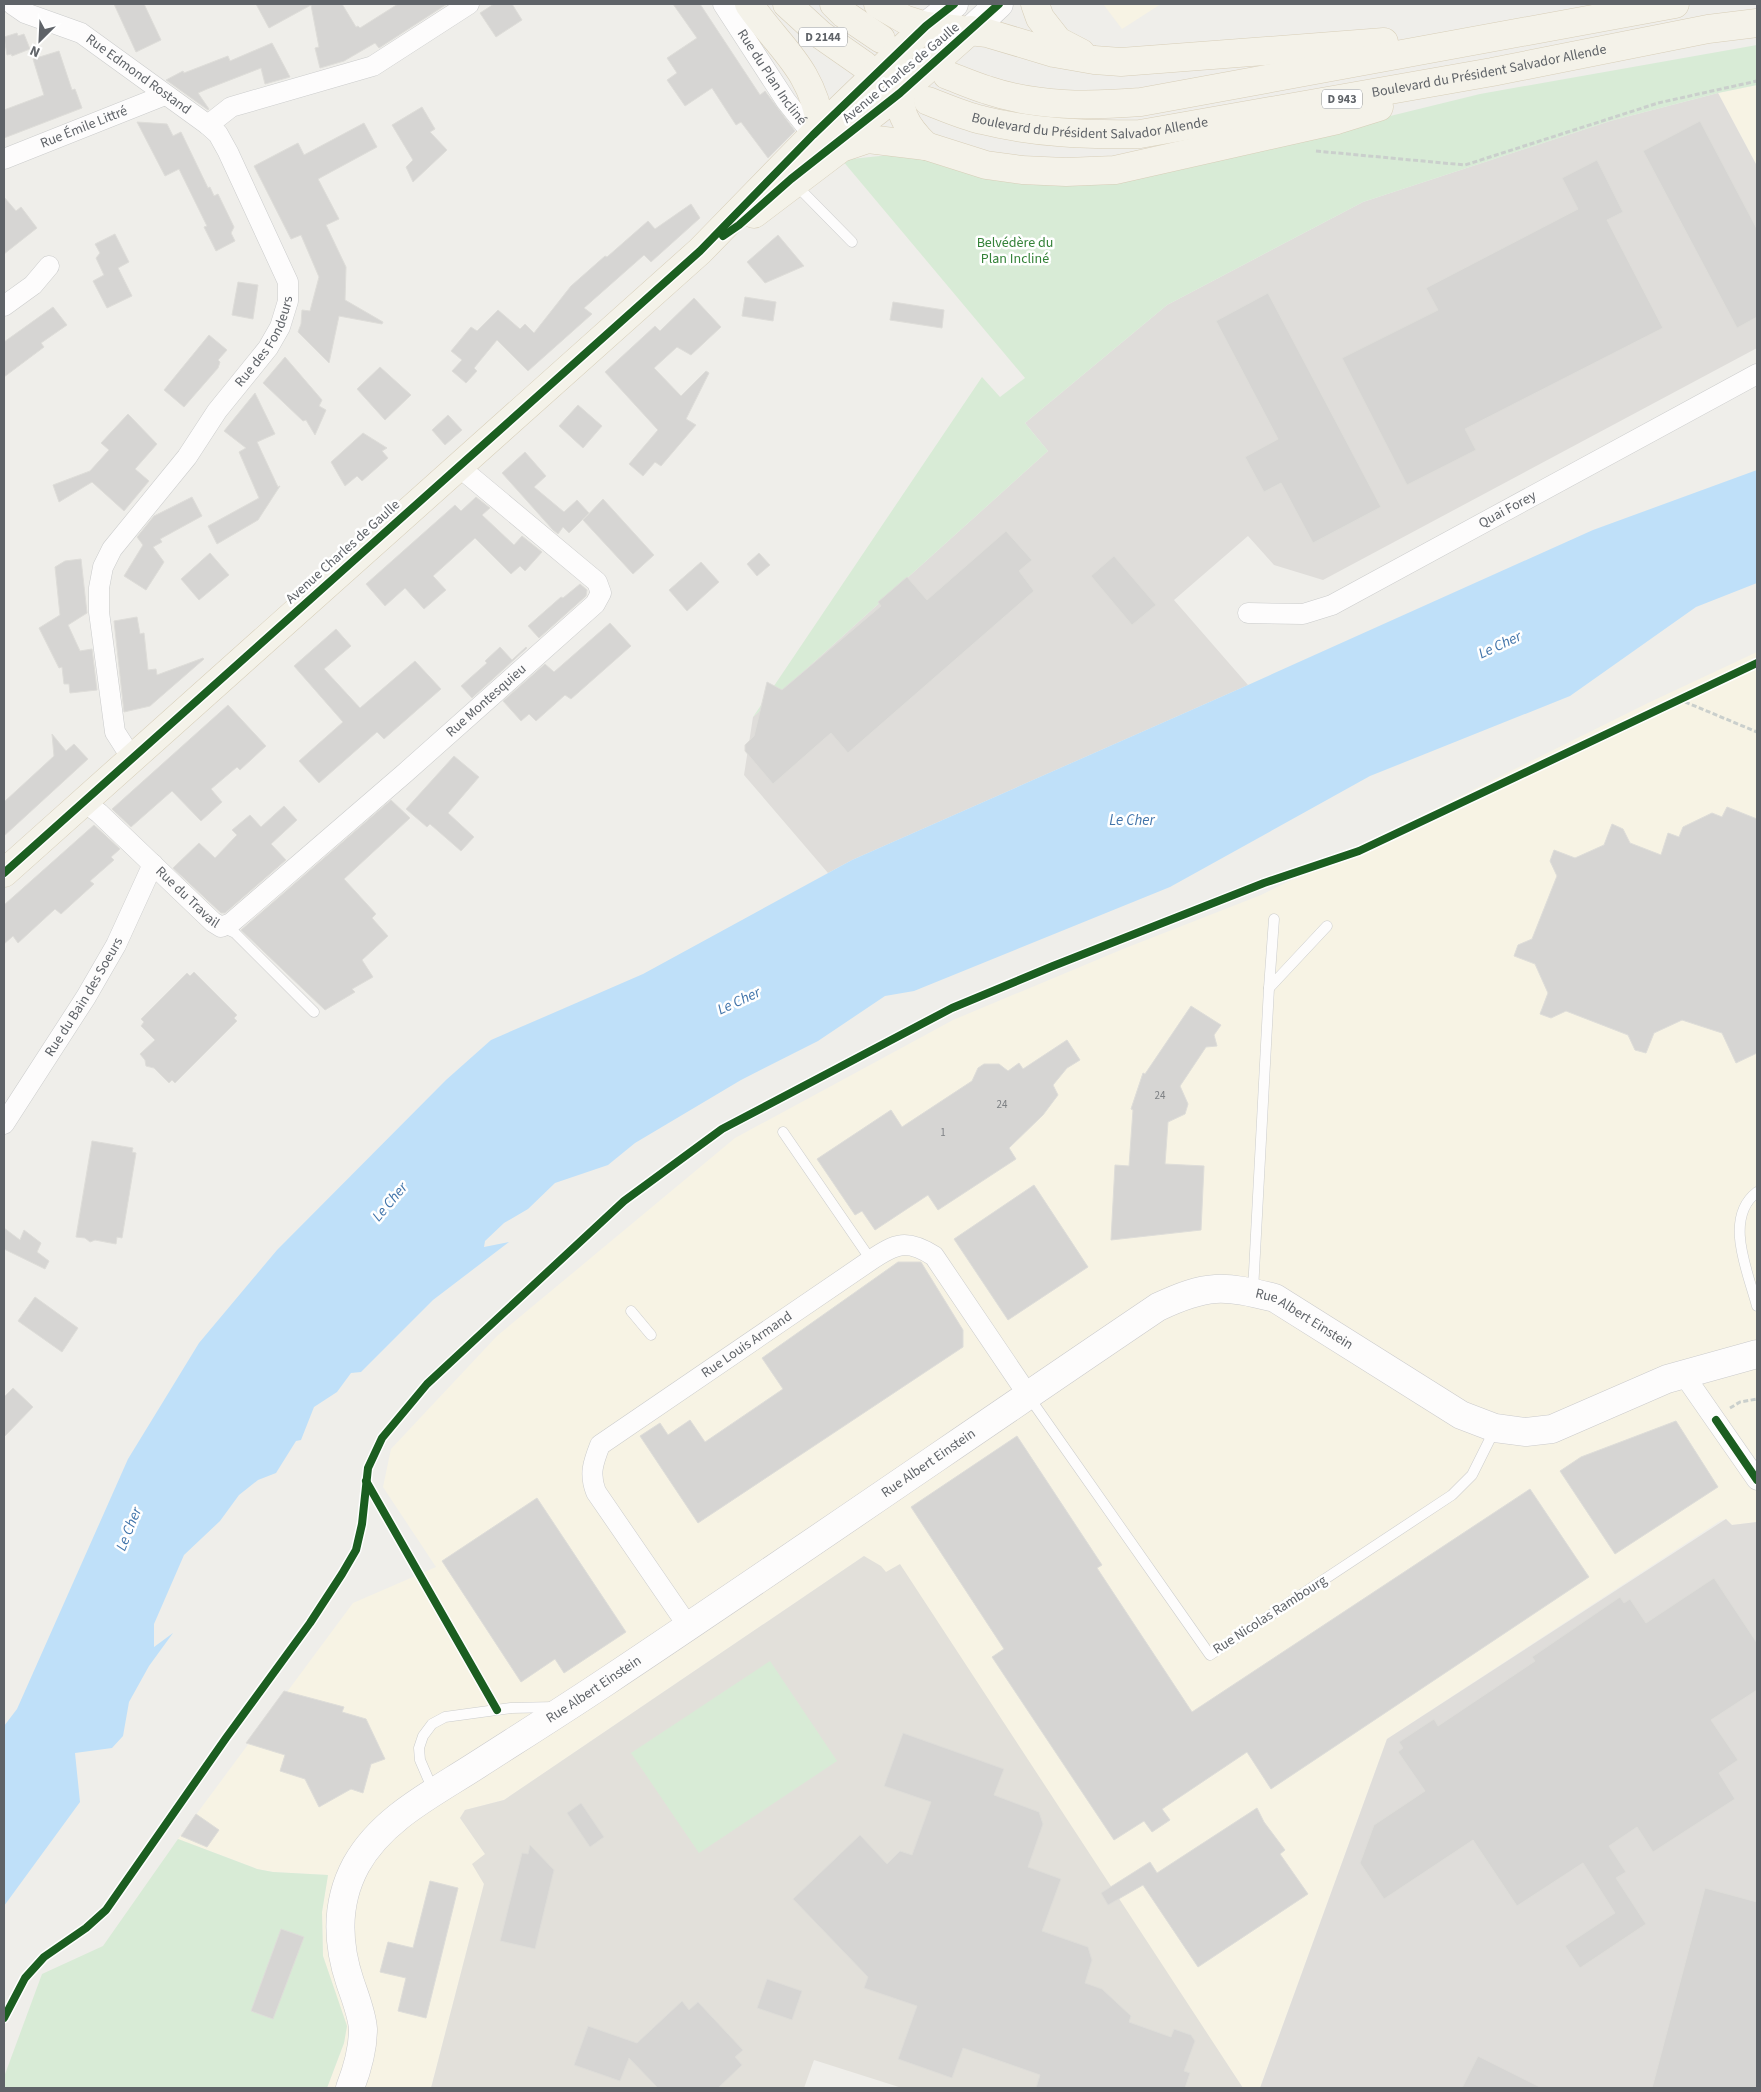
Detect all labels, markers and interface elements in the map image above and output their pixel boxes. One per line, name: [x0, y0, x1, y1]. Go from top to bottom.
north arrow: [15, 15, 65, 65]
street label: Avenue Charles de Gaulle: [838, 18, 964, 128]
street label: Rue du Plan Incliné: [732, 25, 811, 129]
road number: D 2144: [799, 28, 847, 46]
street label: Rue Edmond Rostand: [81, 29, 195, 119]
street label: Boulevard du Président Salvador Allende: [1370, 39, 1608, 103]
text: N: [27, 40, 43, 62]
road number: D 943: [1322, 90, 1362, 108]
street label: Rue Émile Littré: [37, 101, 131, 154]
street label: Boulevard du Président Salvador Allende: [969, 108, 1210, 144]
park label: Belvédère du Plan Incliné: [977, 233, 1053, 269]
street label: Rue des Fondeurs: [230, 296, 298, 391]
street label: Quai Forey: [1475, 486, 1540, 533]
street label: Avenue Charles de Gaulle: [281, 495, 405, 609]
water label: Le Cher: [1475, 626, 1526, 664]
street label: Rue Montesquieu: [442, 659, 531, 742]
water label: Le Cher: [1109, 810, 1156, 831]
street label: Rue du Travail: [151, 862, 224, 934]
street label: Rue du Bain des Soeurs: [40, 934, 128, 1061]
water label: Le Cher: [714, 982, 765, 1020]
house number: 24: [1155, 1088, 1166, 1103]
house number: 24: [997, 1097, 1008, 1112]
house number: 1: [940, 1125, 946, 1140]
water label: Le Cher: [367, 1177, 413, 1226]
street label: Rue Albert Einstein: [1253, 1284, 1357, 1355]
street label: Rue Louis Armand: [697, 1307, 796, 1383]
street label: Rue Albert Einstein: [877, 1424, 980, 1503]
water label: Le Cher: [111, 1503, 148, 1554]
street label: Rue Nicolas Rambourg: [1209, 1571, 1331, 1659]
street label: Rue Albert Einstein: [542, 1651, 645, 1728]

